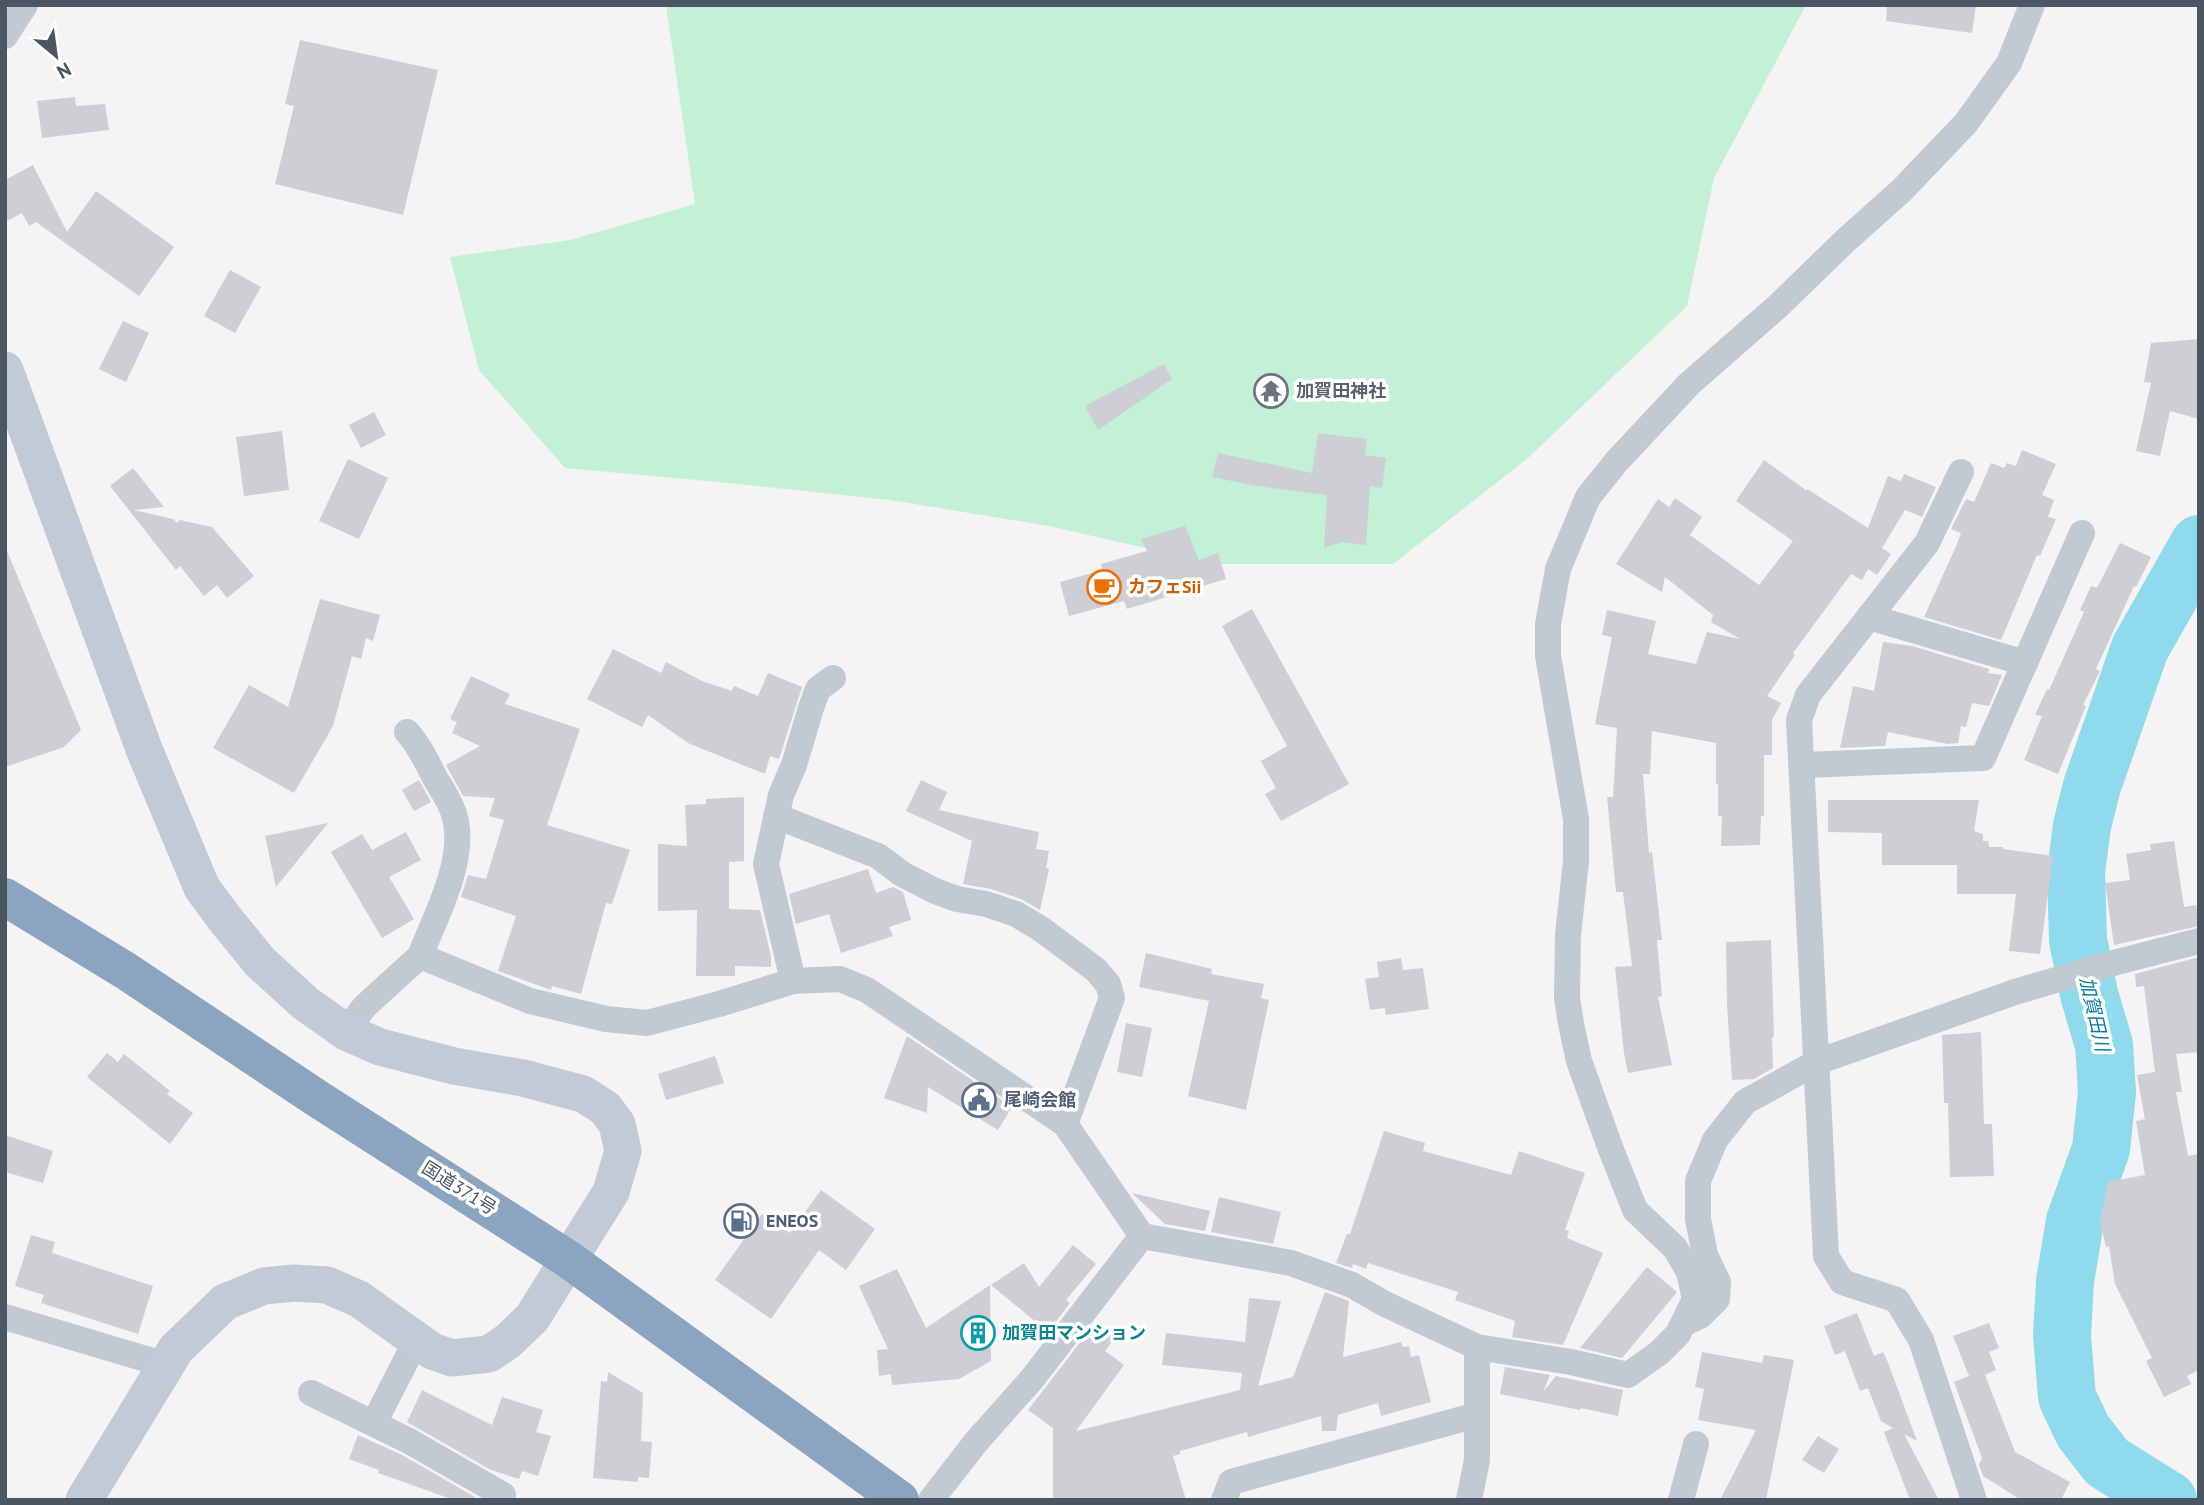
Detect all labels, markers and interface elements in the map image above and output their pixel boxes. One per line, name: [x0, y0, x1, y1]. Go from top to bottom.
north arrow: [21, 21, 91, 91]
text: N: [53, 57, 76, 84]
temple icon: 加賀田神社: [1252, 372, 1290, 410]
place label: 加賀田神社: [1296, 379, 1386, 402]
cafe icon: カフェSii: [1085, 568, 1123, 606]
place label: カフェSii: [1128, 575, 1201, 598]
water label: 加賀田川: [2075, 974, 2116, 1056]
public building icon: 尾崎会館: [960, 1081, 998, 1119]
place label: 尾崎会館: [1004, 1088, 1076, 1111]
street label: 国道371号: [418, 1156, 501, 1219]
fuel station icon: ENEOS: [722, 1202, 760, 1240]
place label: ENEOS: [766, 1209, 818, 1232]
building icon: 加賀田マンション: [959, 1314, 997, 1352]
place label: 加賀田マンション: [1002, 1321, 1146, 1344]

